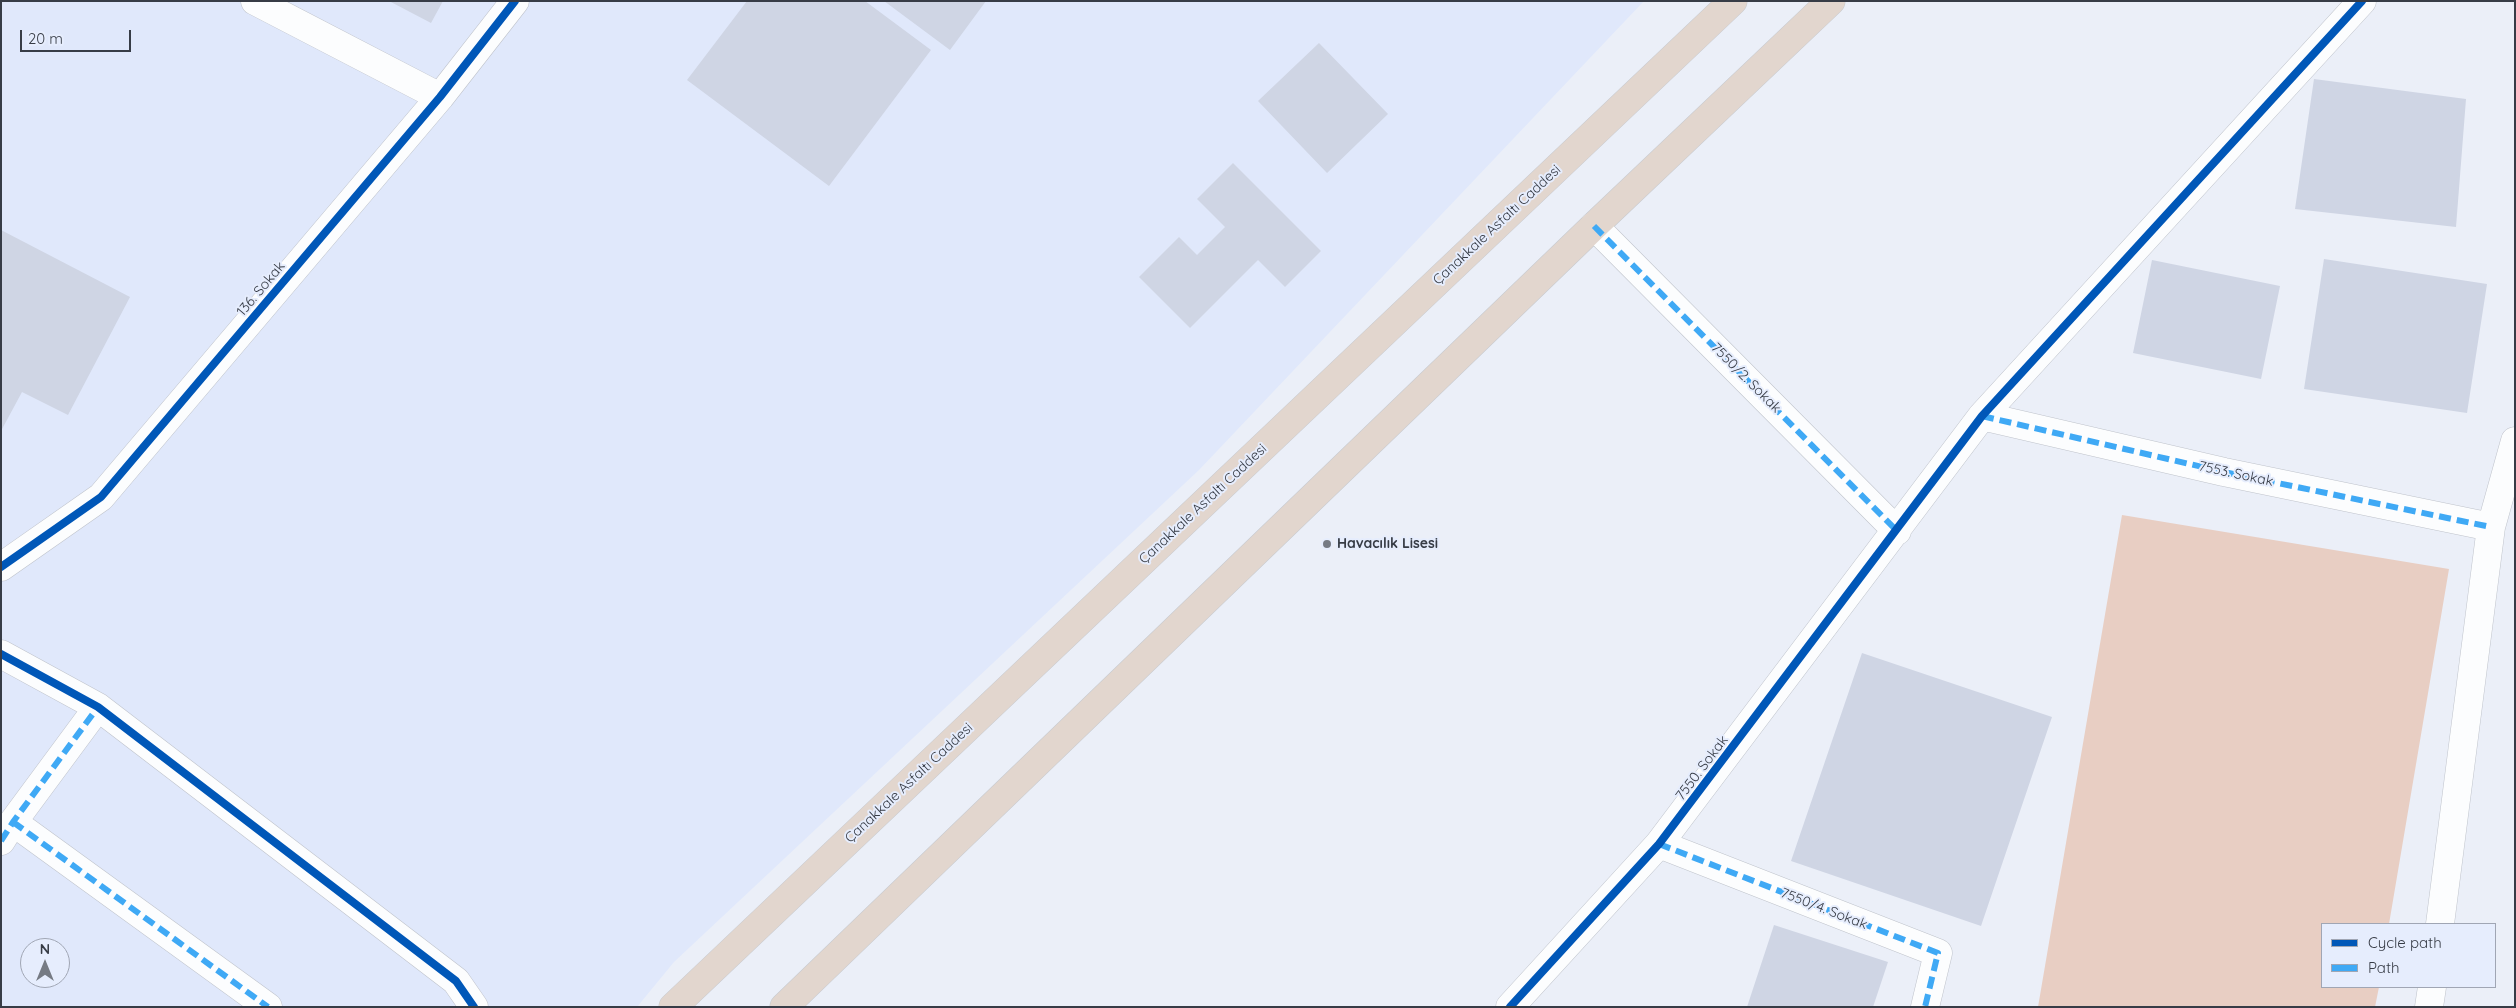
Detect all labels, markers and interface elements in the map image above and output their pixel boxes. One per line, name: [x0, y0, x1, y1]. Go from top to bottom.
scale bar: [22, 20, 134, 52]
text: 20 m: [28, 29, 63, 48]
street label: Çanakkale Asfaltı Caddesi: [1430, 161, 1564, 289]
street label: 136. Sokak: [233, 258, 289, 320]
street label: 7550/2. Sokak: [1708, 340, 1784, 416]
street label: Çanakkale Asfaltı Caddesi: [1136, 440, 1270, 568]
street label: 7553. Sokak: [2197, 458, 2275, 490]
place label: Havacılık Lisesi: [1337, 536, 1438, 552]
marker: Havacılık Lisesi: [1321, 538, 1333, 550]
street label: Çanakkale Asfaltı Caddesi: [842, 719, 976, 847]
street label: 7550. Sokak: [1672, 732, 1732, 804]
street label: 7550/4. Sokak: [1778, 885, 1870, 933]
legend: [2321, 923, 2496, 988]
text: Cycle path: [2368, 933, 2442, 952]
north arrow: [20, 938, 70, 988]
text: N: [40, 940, 50, 958]
text: Path: [2368, 958, 2400, 977]

